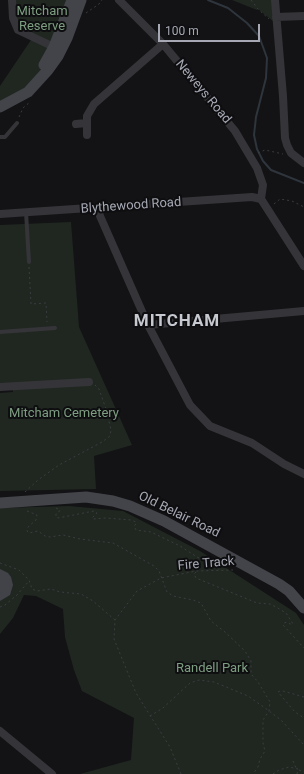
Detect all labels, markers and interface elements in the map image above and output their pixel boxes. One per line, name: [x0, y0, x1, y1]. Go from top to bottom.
park label: Mitcham Reserve: [16, 4, 68, 35]
scale bar: [160, 16, 262, 42]
text: 100 m: [165, 24, 199, 38]
street label: Neweys Road: [172, 57, 234, 127]
street label: Blythewood Road: [80, 195, 182, 217]
district label: MITCHAM: [134, 312, 220, 332]
park label: Mitcham Cemetery: [9, 406, 119, 422]
street label: Old Belair Road: [136, 489, 222, 541]
street label: Fire Track: [177, 554, 235, 574]
park label: Randell Park: [176, 661, 248, 677]

